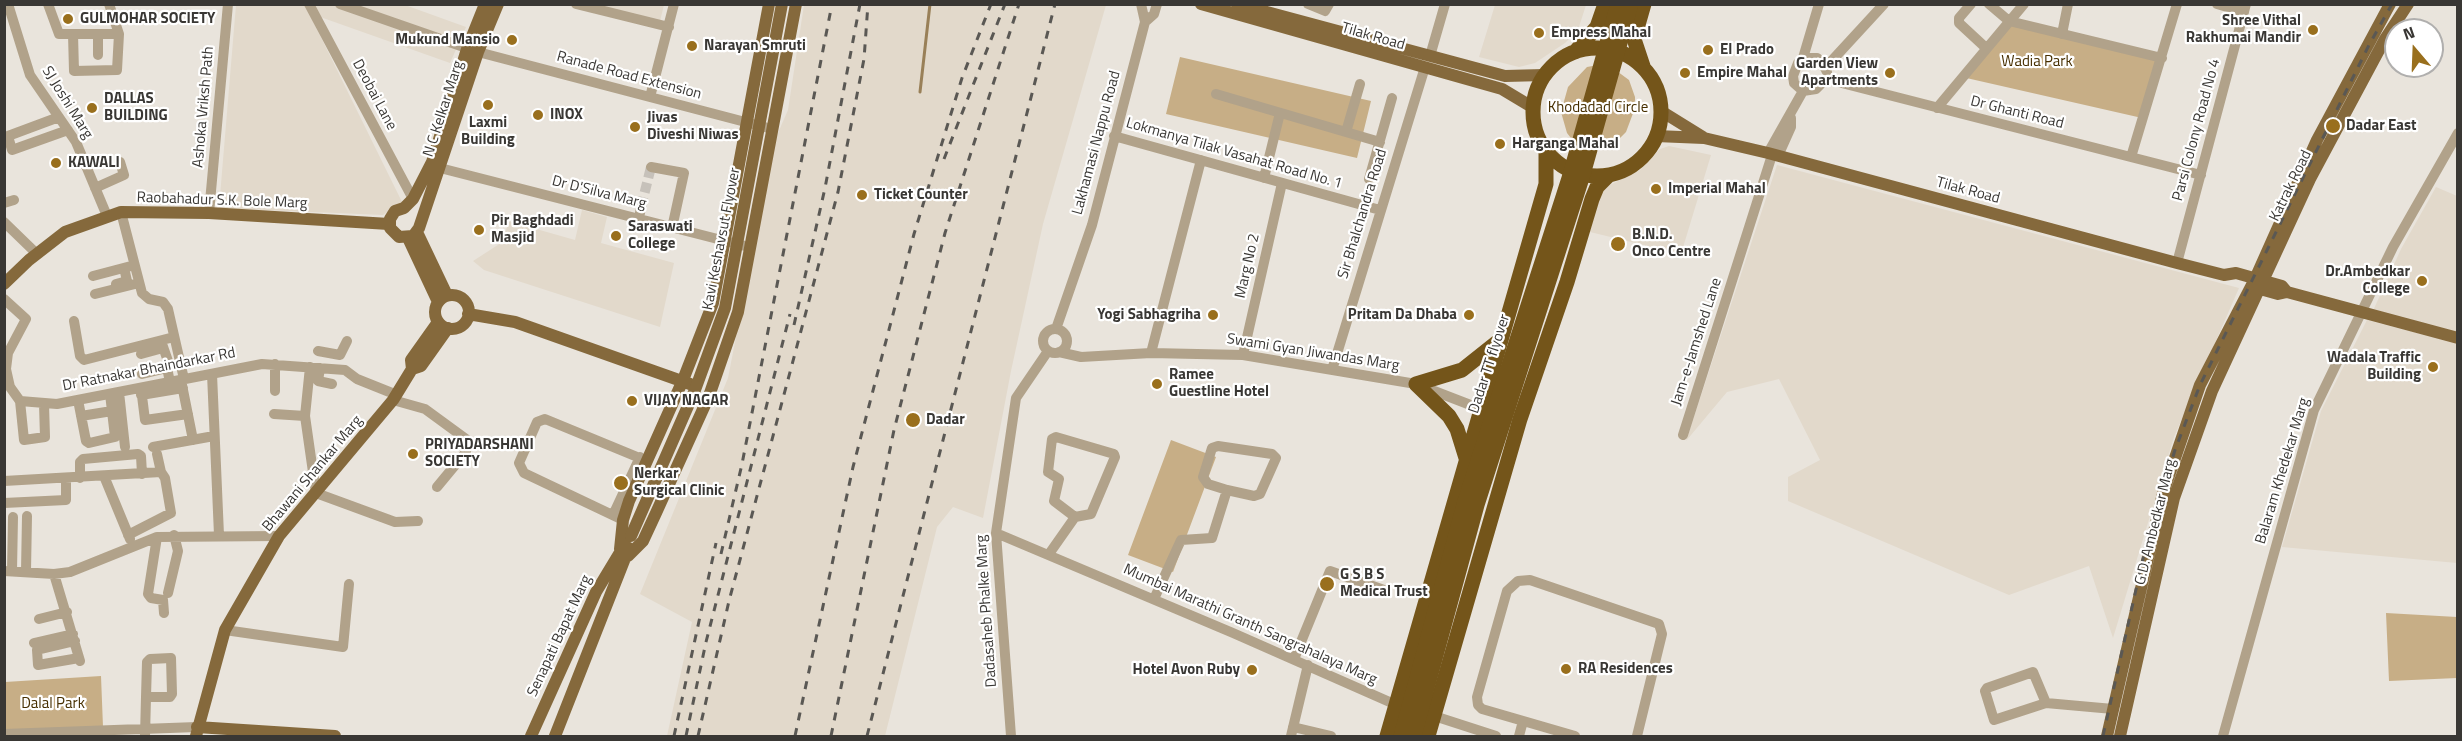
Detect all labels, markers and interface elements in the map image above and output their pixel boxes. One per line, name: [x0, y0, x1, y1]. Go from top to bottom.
place label: GULMOHAR SOCIETY: [80, 10, 215, 28]
marker: GULMOHAR SOCIETY: [61, 12, 75, 26]
place label: Shree Vithal Rakhumai Mandir: [2186, 12, 2301, 47]
north arrow: [2384, 18, 2444, 78]
street label: Tilak Road: [1339, 19, 1407, 55]
text: N: [2400, 20, 2418, 46]
marker: Shree Vithal Rakhumai Mandir: [2306, 23, 2320, 37]
place label: Empress Mahal: [1551, 24, 1651, 42]
marker: Empress Mahal: [1532, 26, 1546, 40]
place label: Mukund Mansio: [395, 31, 500, 49]
marker: Mukund Mansio: [505, 33, 519, 47]
place label: Narayan Smruti: [704, 37, 806, 55]
marker: Narayan Smruti: [685, 39, 699, 53]
place label: El Prado: [1720, 41, 1774, 59]
marker: El Prado: [1701, 43, 1715, 57]
street label: Ashoka Vriksh Path: [190, 46, 218, 168]
street label: Ranade Road Extension: [555, 48, 703, 104]
park label: Wadia Park: [2001, 53, 2073, 71]
place label: Garden View Apartments: [1796, 55, 1878, 90]
street label: Deobai Lane: [348, 57, 400, 133]
street label: Parsi Colony Road No 4: [2169, 57, 2225, 203]
street label: N C Kelkar Marg: [420, 59, 468, 159]
street label: SJ Joshi Marg: [38, 63, 96, 143]
place label: Empire Mahal: [1697, 64, 1787, 82]
marker: Empire Mahal: [1678, 66, 1692, 80]
marker: Garden View Apartments: [1883, 66, 1897, 80]
street label: Lakhamasi Nappu Road: [1069, 69, 1125, 217]
place label: DALLAS BUILDING: [104, 90, 168, 125]
street label: Dr Ghanti Road: [1969, 93, 2065, 133]
marker: Laxmi Building: [481, 98, 495, 112]
park label: Khodadad Circle: [1548, 99, 1648, 117]
marker: DALLAS BUILDING: [85, 101, 99, 115]
place label: INOX: [550, 106, 583, 124]
marker: INOX: [531, 108, 545, 122]
place label: Jivas Diveshi Niwas: [647, 109, 739, 144]
place label: Laxmi Building: [461, 114, 515, 149]
street label: Lokmanya Tilak Vasahat Road No. 1: [1124, 114, 1344, 194]
marker: Dadar East: [2324, 117, 2342, 135]
place label: Dadar East: [2346, 117, 2417, 135]
marker: Jivas Diveshi Niwas: [628, 120, 642, 134]
place label: Harganga Mahal: [1512, 135, 1619, 153]
marker: Harganga Mahal: [1493, 137, 1507, 151]
street label: Sir Bhalchandra Road: [1335, 147, 1391, 281]
street label: Katrak Road: [2266, 147, 2316, 225]
place label: KAWALI: [68, 154, 120, 172]
marker: KAWALI: [49, 156, 63, 170]
street label: Kavi Keshavsut Flyover: [699, 166, 745, 312]
street label: Dr D'Silva Marg: [550, 173, 648, 213]
street label: Tilak Road: [1934, 174, 2002, 208]
place label: Imperial Mahal: [1668, 180, 1766, 198]
marker: Imperial Mahal: [1649, 182, 1663, 196]
place label: Ticket Counter: [874, 186, 968, 204]
marker: Ticket Counter: [855, 188, 869, 202]
street label: Raobahadur S.K. Bole Marg: [136, 189, 308, 213]
place label: Pir Baghdadi Masjid: [491, 212, 574, 247]
place label: Saraswati College: [628, 218, 693, 253]
marker: Pir Baghdadi Masjid: [472, 223, 486, 237]
place label: B.N.D. Onco Centre: [1632, 226, 1711, 261]
marker: Saraswati College: [609, 229, 623, 243]
street label: Marg No 2: [1232, 232, 1264, 300]
marker: B.N.D. Onco Centre: [1609, 235, 1627, 253]
place label: Dr.Ambedkar College: [2325, 263, 2410, 298]
marker: Dr.Ambedkar College: [2415, 274, 2429, 288]
street label: Jam-e-Jamshed Lane: [1668, 276, 1726, 408]
place label: Yogi Sabhagriha: [1097, 306, 1201, 324]
place label: Pritam Da Dhaba: [1348, 306, 1457, 324]
marker: Yogi Sabhagriha: [1206, 308, 1220, 322]
marker: Pritam Da Dhaba: [1462, 308, 1476, 322]
street label: Dadar TT flyover: [1465, 312, 1515, 416]
street label: Swami Gyan Jiwandas Marg: [1226, 330, 1400, 376]
street label: Dr Ratnakar Bhaindarkar Rd: [61, 344, 237, 396]
place label: Wadala Traffic Building: [2327, 349, 2421, 384]
marker: Wadala Traffic Building: [2426, 360, 2440, 374]
place label: Ramee Guestline Hotel: [1169, 366, 1269, 401]
marker: Ramee Guestline Hotel: [1150, 377, 1164, 391]
place label: VIJAY NAGAR: [644, 392, 729, 410]
marker: VIJAY NAGAR: [625, 394, 639, 408]
street label: Balaram Khedekar Marg: [2252, 396, 2314, 546]
marker: Dadar: [904, 411, 922, 429]
place label: Dadar: [926, 411, 965, 429]
street label: Bhawani Shankar Marg: [259, 412, 367, 536]
place label: PRIYADARSHANI SOCIETY: [425, 436, 534, 471]
marker: PRIYADARSHANI SOCIETY: [406, 447, 420, 461]
street label: G.D. Ambedkar Marg: [2132, 457, 2180, 587]
place label: Nerkar Surgical Clinic: [634, 465, 725, 500]
marker: Nerkar Surgical Clinic: [612, 474, 630, 492]
street label: Dadasaheb Phalke Marg: [973, 534, 1001, 688]
street label: Mumbai Marathi Granth Sangrahalaya Marg: [1120, 561, 1380, 689]
place label: G S B S Medical Trust: [1340, 566, 1428, 601]
street label: Senapati Bapat Marg: [524, 572, 596, 700]
marker: G S B S Medical Trust: [1318, 575, 1336, 593]
place label: RA Residences: [1578, 660, 1673, 678]
place label: Hotel Avon Ruby: [1133, 661, 1240, 679]
marker: RA Residences: [1559, 662, 1573, 676]
marker: Hotel Avon Ruby: [1245, 663, 1259, 677]
park label: Dalal Park: [21, 695, 85, 713]

